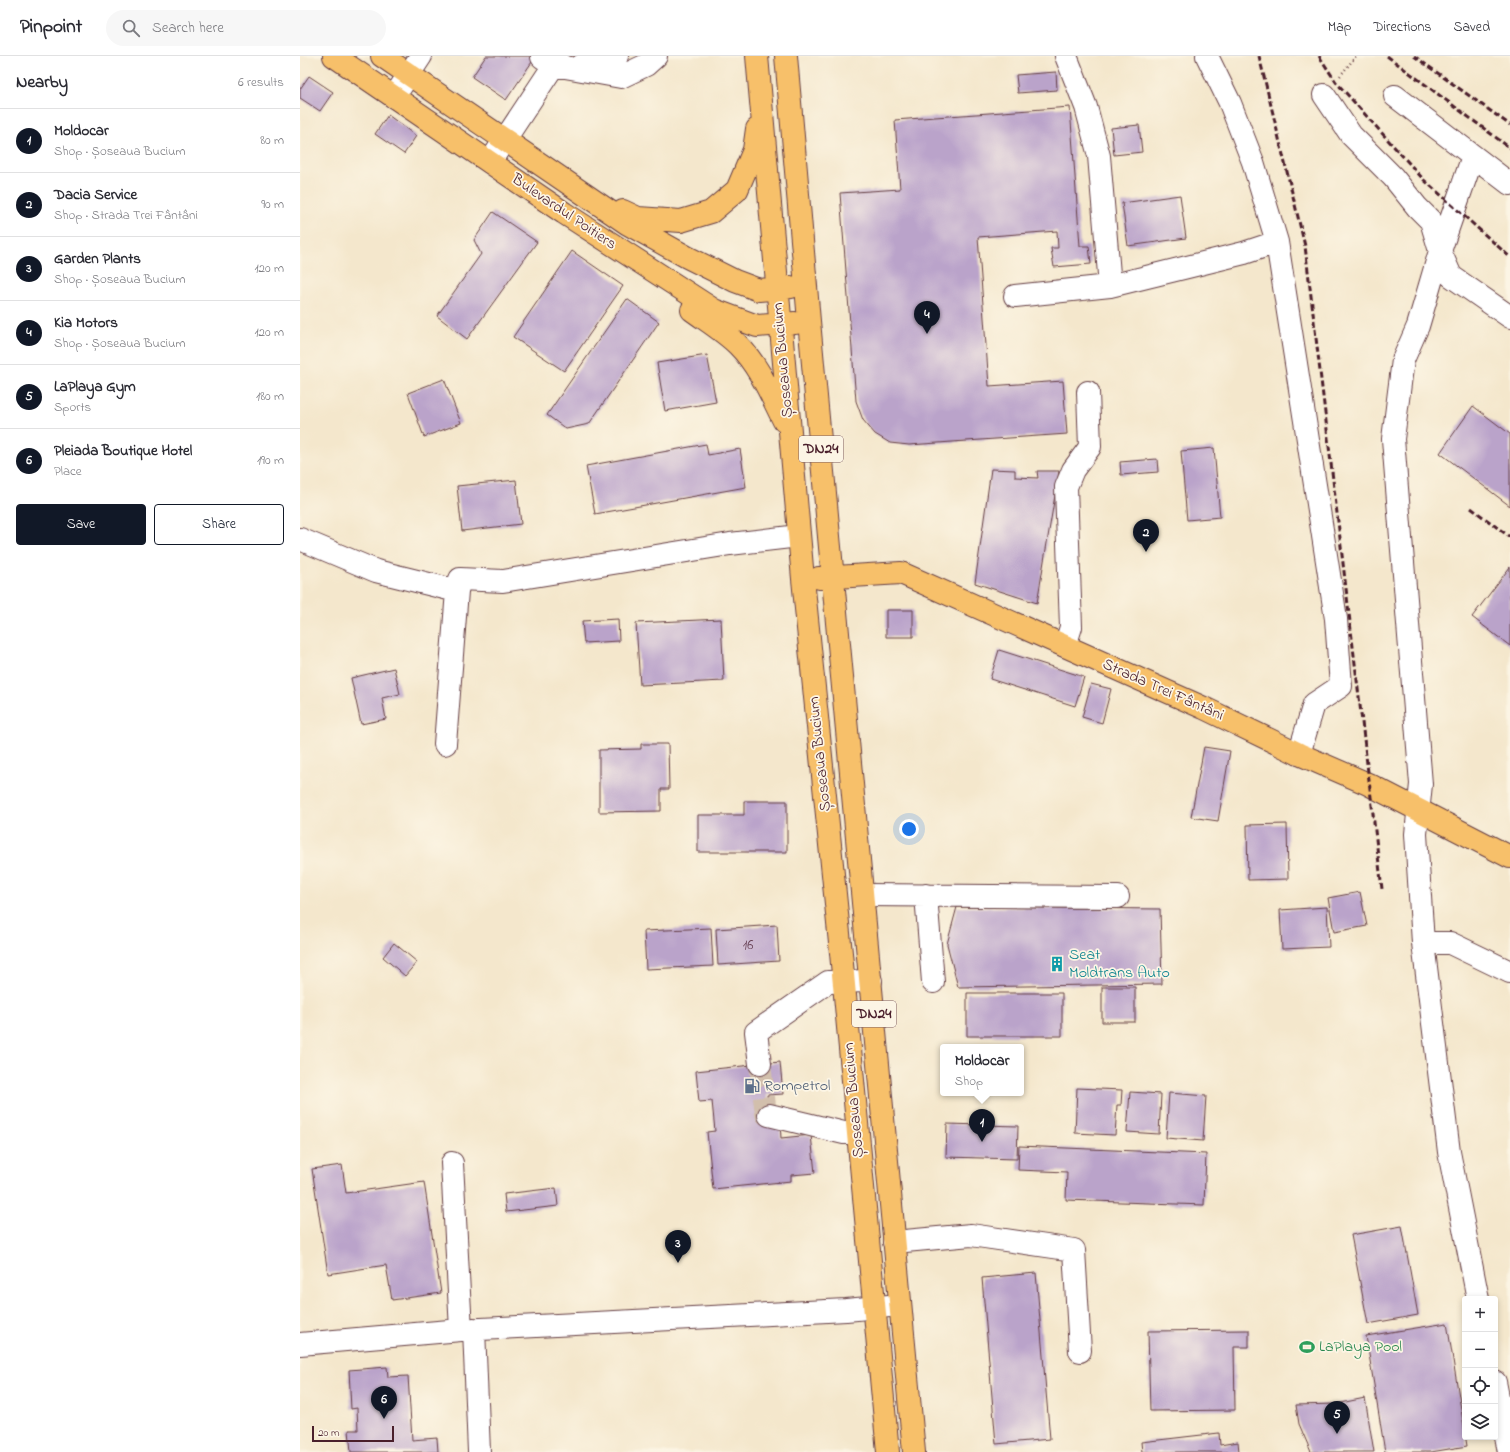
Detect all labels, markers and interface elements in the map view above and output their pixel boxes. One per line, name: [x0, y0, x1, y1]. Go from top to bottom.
search box: [106, 10, 386, 46]
text: Pinpoint: [20, 14, 82, 41]
icon: search: [120, 17, 142, 39]
text: Search here: [152, 17, 224, 39]
text: Map: [1328, 17, 1351, 38]
text: Directions: [1373, 17, 1431, 38]
text: Saved: [1453, 17, 1490, 38]
text: Nearby: [16, 70, 68, 95]
text: 6 results: [238, 73, 284, 92]
text: Moldocar: [54, 120, 109, 142]
text: 1: [27, 131, 31, 150]
text: 80 m: [260, 131, 284, 150]
text: Shop · Șoseaua Bucium: [54, 142, 186, 161]
street label: Bulevardul Poitiers: [506, 167, 621, 256]
text: Dacia Service: [54, 184, 137, 206]
text: 2: [26, 195, 32, 214]
text: 90 m: [261, 195, 284, 214]
text: Shop · Strada Trei Fântâni: [54, 206, 198, 225]
text: Garden Plants: [54, 248, 141, 270]
text: 3: [26, 259, 32, 278]
text: 120 m: [254, 259, 284, 278]
text: Shop · Șoseaua Bucium: [54, 270, 186, 289]
street label: Șoseaua Bucium: [766, 301, 800, 419]
pin: 4: [914, 301, 940, 334]
text: Kia Motors: [54, 312, 118, 334]
text: 4: [26, 323, 32, 342]
text: 120 m: [254, 323, 284, 342]
text: Shop · Șoseaua Bucium: [54, 334, 186, 353]
text: LaPlaya Gym: [54, 376, 136, 398]
text: 5: [25, 387, 33, 406]
text: 180 m: [256, 387, 284, 406]
text: Sports: [54, 398, 91, 417]
road number: DN24: [799, 436, 843, 462]
text: Pleiada Boutique Hotel: [54, 440, 192, 462]
text: 6: [26, 451, 32, 470]
text: 190 m: [257, 451, 284, 470]
text: Place: [54, 462, 82, 481]
button: Save: [16, 504, 146, 545]
button: Share: [154, 504, 284, 545]
pin: 2: [1133, 519, 1159, 552]
street label: Strada Trei Fântâni: [1098, 652, 1228, 728]
street label: Șoseaua Bucium: [802, 695, 838, 813]
your location: [899, 819, 919, 839]
house number: 16: [743, 935, 753, 956]
place label: Seat Moldtrans Auto: [1069, 943, 1170, 985]
building icon: Seat Moldtrans Auto: [1048, 955, 1066, 973]
road number: DN24: [852, 1001, 896, 1027]
street label: Șoseaua Bucium: [837, 1041, 871, 1159]
popup: [940, 1044, 1024, 1096]
text: Moldocar: [955, 1050, 1009, 1072]
text: Shop: [955, 1072, 983, 1091]
place label: Rompetrol: [764, 1074, 831, 1098]
fuel station icon: Rompetrol: [743, 1077, 761, 1095]
pin: 1: [969, 1109, 995, 1142]
pin: 3: [665, 1230, 691, 1263]
map controls: [1462, 1296, 1498, 1440]
button: +: [1462, 1296, 1498, 1332]
button: −: [1462, 1332, 1498, 1368]
place label: LaPlaya Pool: [1319, 1335, 1402, 1359]
sports icon: LaPlaya Pool: [1298, 1338, 1316, 1356]
button: locate: [1462, 1368, 1498, 1404]
pin: 6: [371, 1386, 397, 1419]
pin: 5: [1324, 1401, 1350, 1434]
button: layers: [1462, 1404, 1498, 1440]
scale bar: [312, 1424, 394, 1443]
text: 20 m: [318, 1425, 340, 1441]

